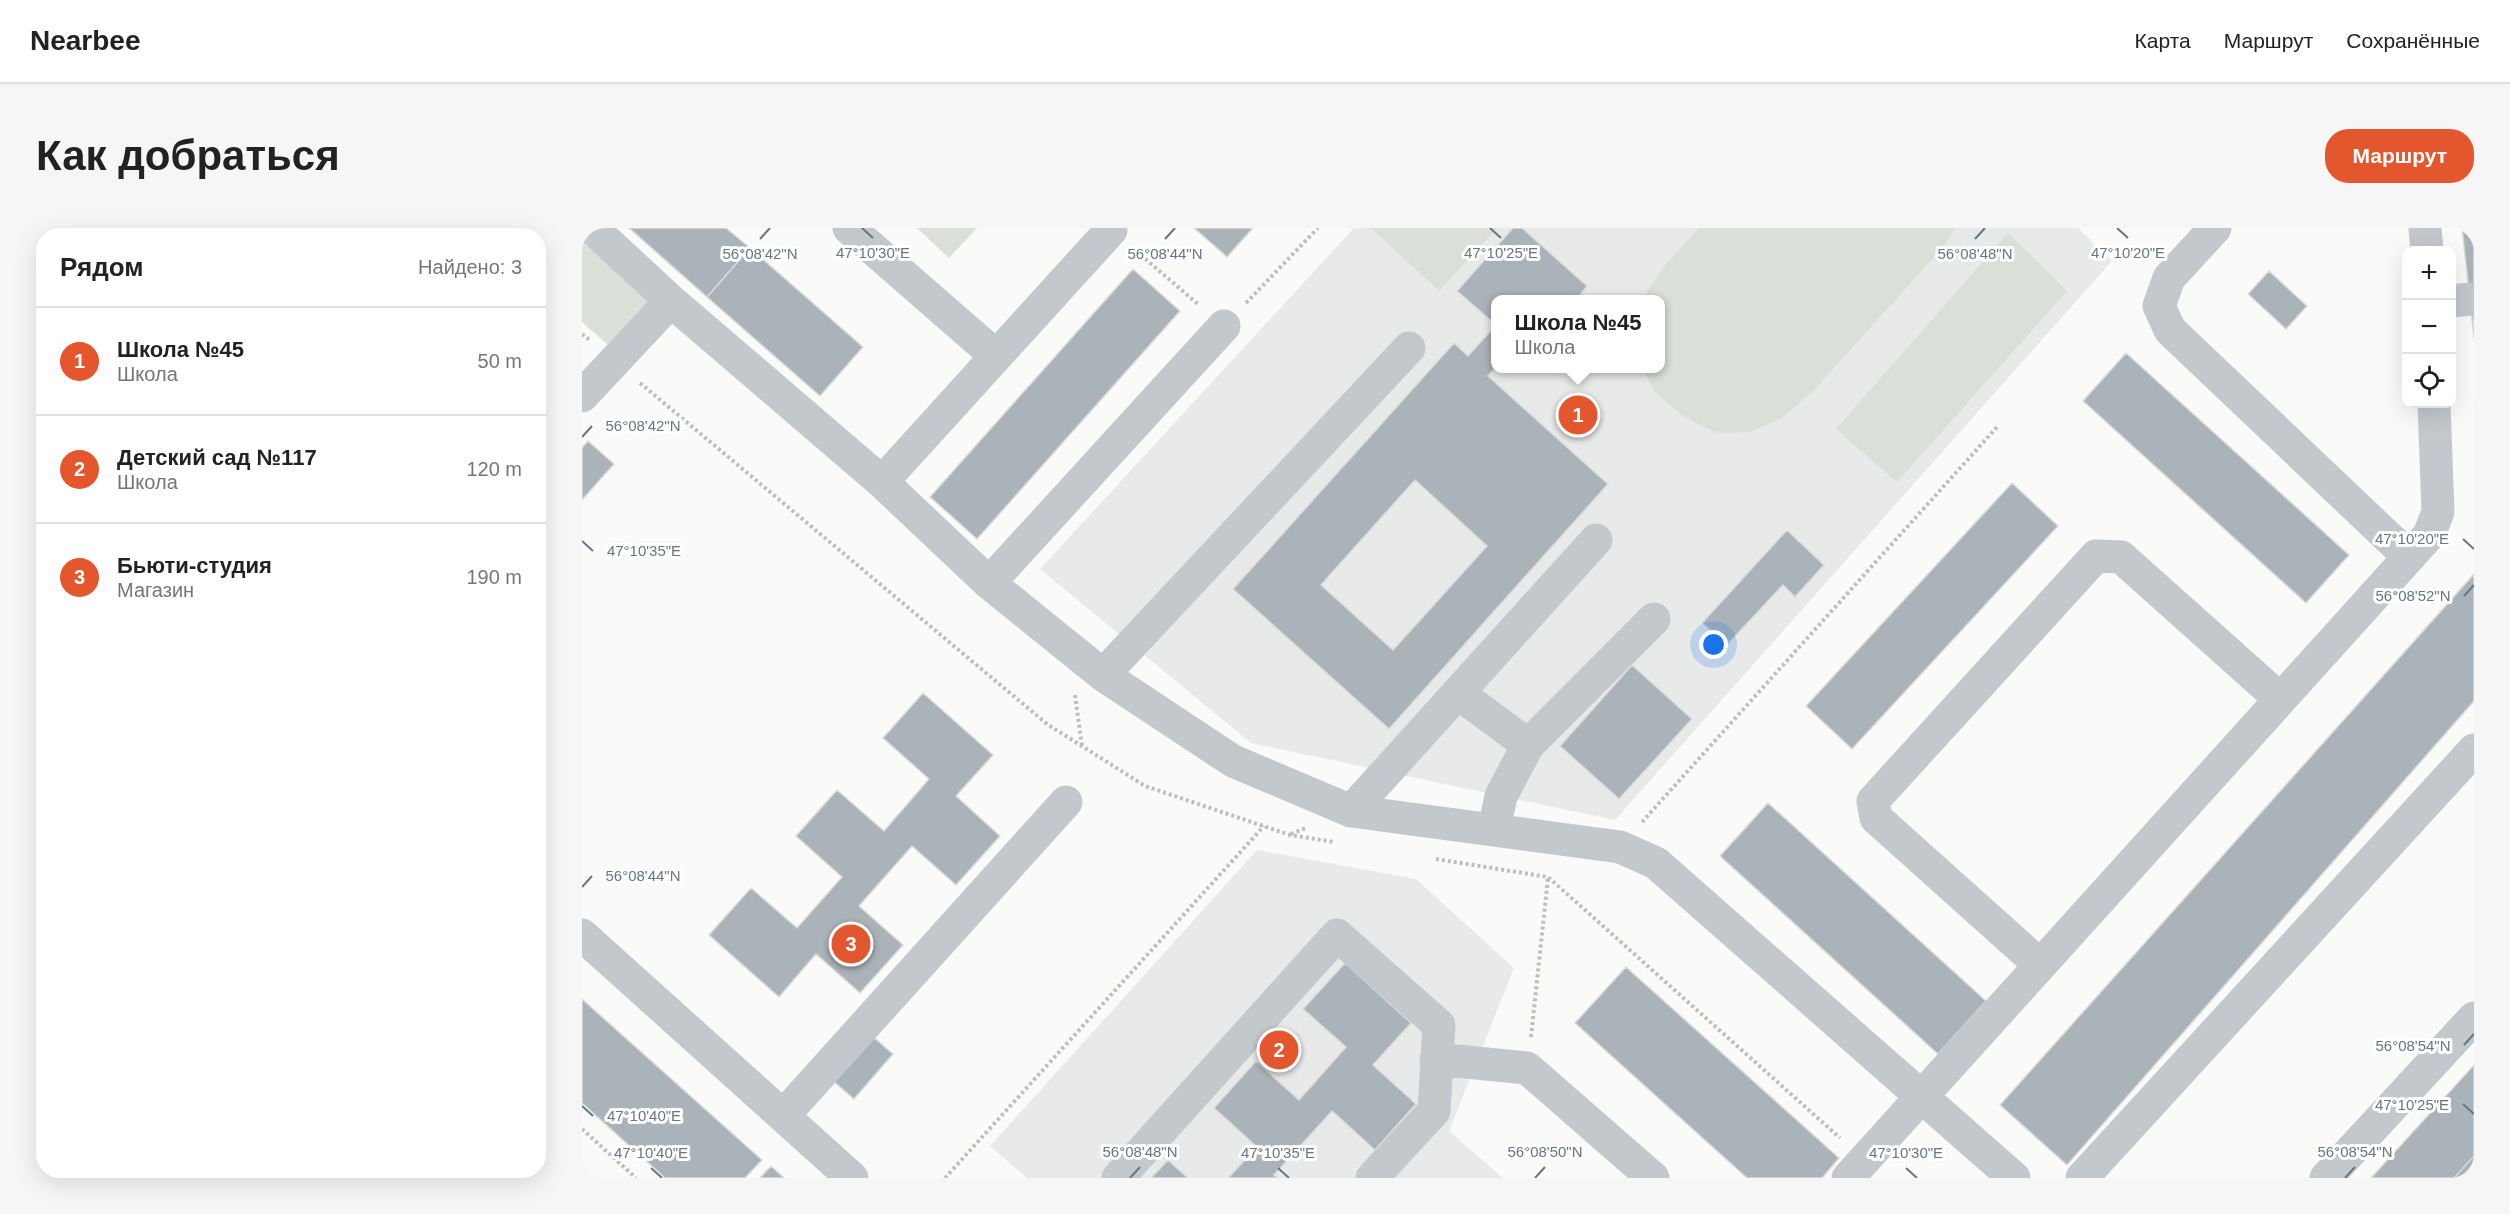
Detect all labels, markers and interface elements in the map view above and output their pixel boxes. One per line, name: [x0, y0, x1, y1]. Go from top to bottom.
text: Nearbee: [30, 25, 141, 56]
text: Карта: [2135, 29, 2191, 52]
text: Маршрут: [2224, 29, 2313, 52]
text: Сохранённые: [2346, 29, 2480, 52]
button: Маршрут: [2325, 129, 2474, 183]
text: Как добраться: [36, 132, 340, 179]
text: 47°10'30"E: [836, 244, 910, 261]
text: 47°10'25"E: [1464, 244, 1538, 261]
text: 47°10'20"E: [2091, 244, 2165, 261]
text: 56°08'42"N: [722, 245, 798, 262]
text: 56°08'44"N: [1127, 245, 1203, 262]
text: 56°08'48"N: [1937, 245, 2013, 262]
map controls: [2402, 246, 2456, 408]
button: +: [2402, 246, 2456, 300]
text: Рядом: [60, 252, 143, 282]
text: Найдено: 3: [418, 256, 522, 278]
popup: [1491, 295, 1665, 373]
button: −: [2402, 300, 2456, 354]
text: Школа №45: [1514, 310, 1642, 335]
text: Школа: [1514, 336, 1575, 358]
text: Школа №45: [117, 337, 244, 362]
text: 1: [74, 350, 85, 372]
text: 50 m: [478, 350, 522, 372]
button: locate: [2402, 354, 2456, 408]
text: Школа: [117, 363, 178, 385]
pin: 1: [1558, 392, 1598, 438]
text: 56°08'42"N: [605, 417, 681, 434]
text: Детский сад №117: [117, 445, 317, 470]
text: 2: [74, 458, 85, 480]
text: 120 m: [466, 458, 522, 480]
text: Школа: [117, 471, 178, 493]
text: 47°10'20"E: [2375, 530, 2449, 547]
text: 47°10'35"E: [607, 542, 681, 559]
text: Бьюти-студия: [117, 553, 272, 578]
text: 3: [74, 566, 85, 588]
text: 190 m: [466, 566, 522, 588]
text: Магазин: [117, 579, 194, 601]
text: 56°08'52"N: [2375, 587, 2451, 604]
your location: [1699, 630, 1728, 659]
text: 56°08'44"N: [605, 867, 681, 884]
pin: 3: [832, 922, 870, 966]
pin: 2: [1260, 1028, 1298, 1072]
text: 56°08'54"N: [2375, 1037, 2451, 1054]
text: 47°10'25"E: [2375, 1096, 2449, 1113]
text: 47°10'40"E: [607, 1107, 681, 1124]
text: 56°08'48"N: [1102, 1143, 1178, 1160]
text: 56°08'50"N: [1507, 1143, 1583, 1160]
text: 56°08'54"N: [2317, 1143, 2393, 1160]
text: 47°10'40"E: [614, 1144, 688, 1161]
text: 47°10'35"E: [1241, 1144, 1315, 1161]
text: 47°10'30"E: [1869, 1144, 1943, 1161]

